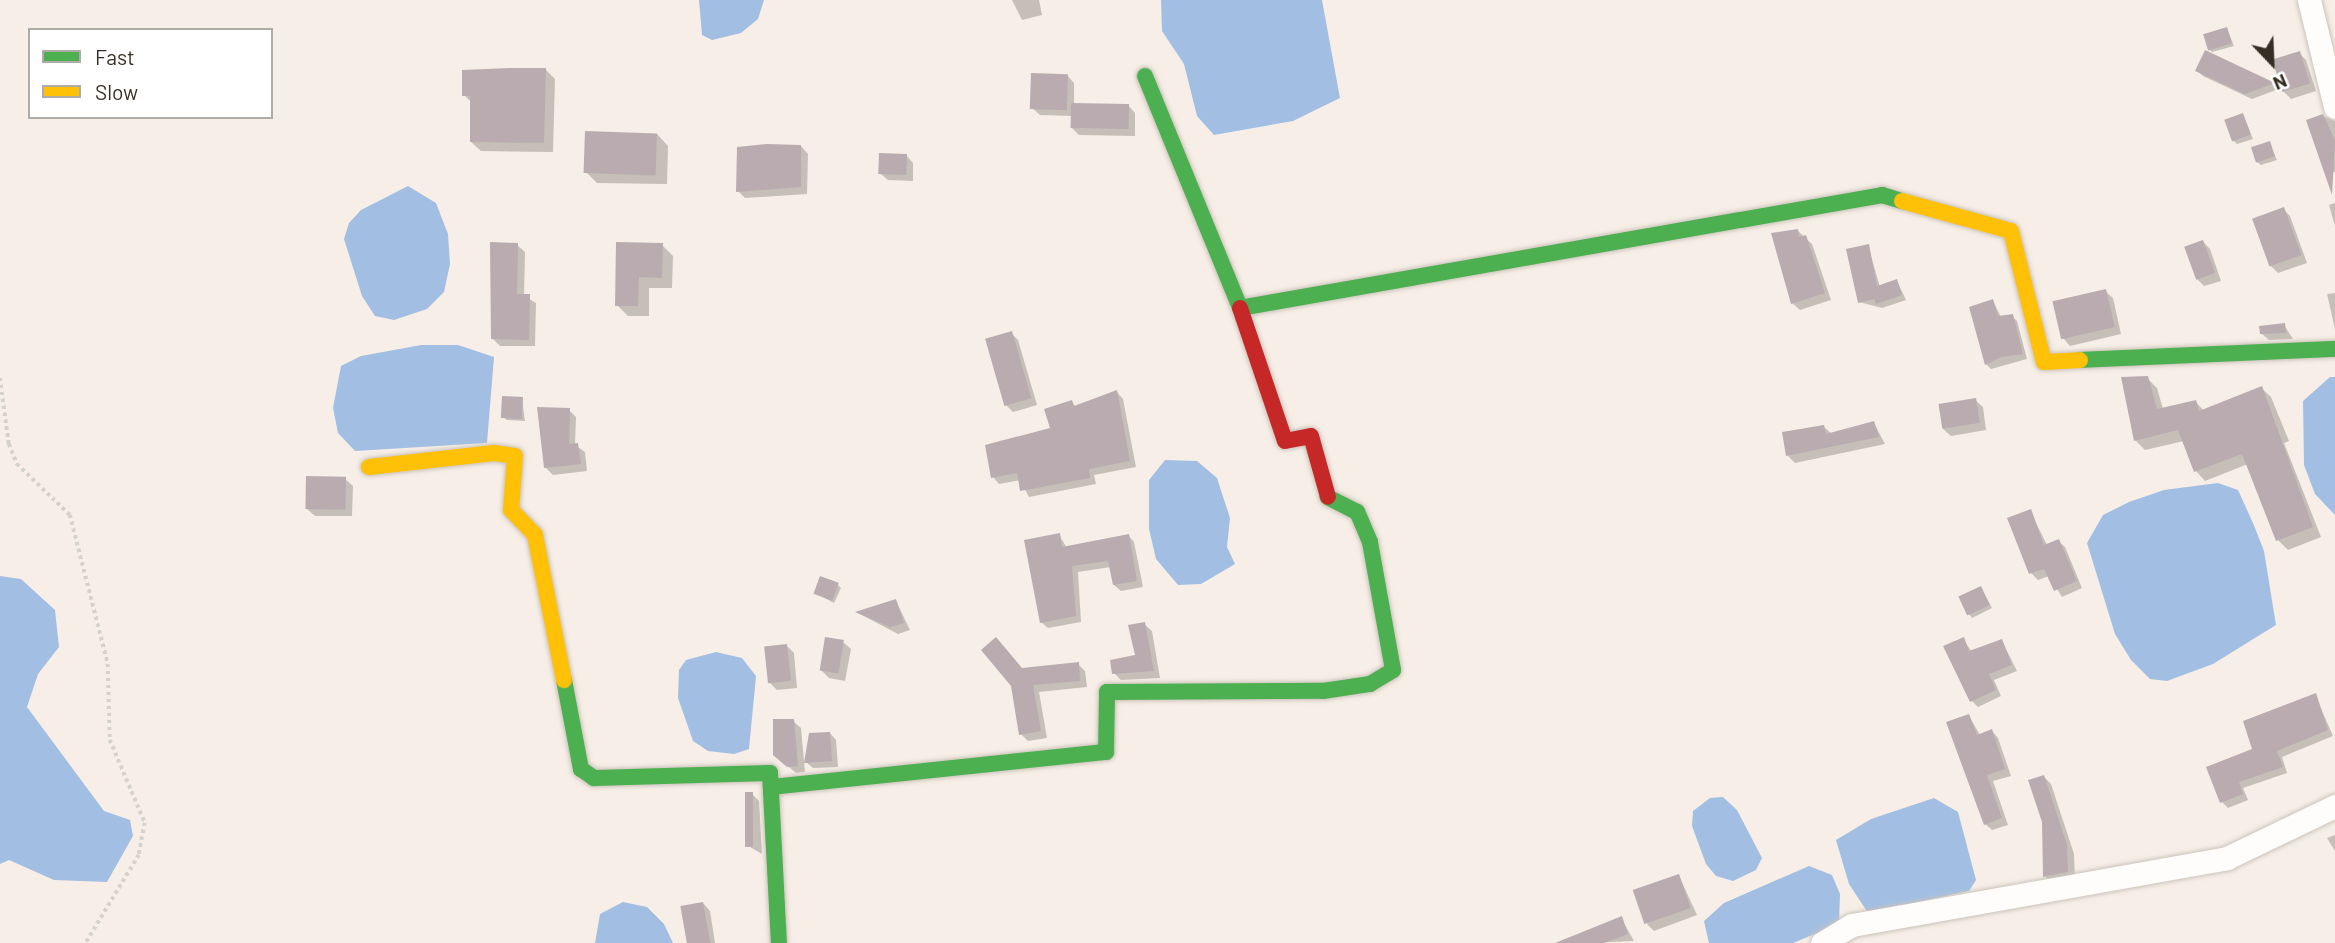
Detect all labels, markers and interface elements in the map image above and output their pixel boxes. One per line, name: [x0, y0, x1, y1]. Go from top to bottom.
legend: [28, 28, 273, 119]
north arrow: [2237, 28, 2307, 98]
text: Fast: [95, 44, 135, 69]
text: N: [2270, 70, 2291, 96]
text: Slow: [95, 79, 138, 104]

